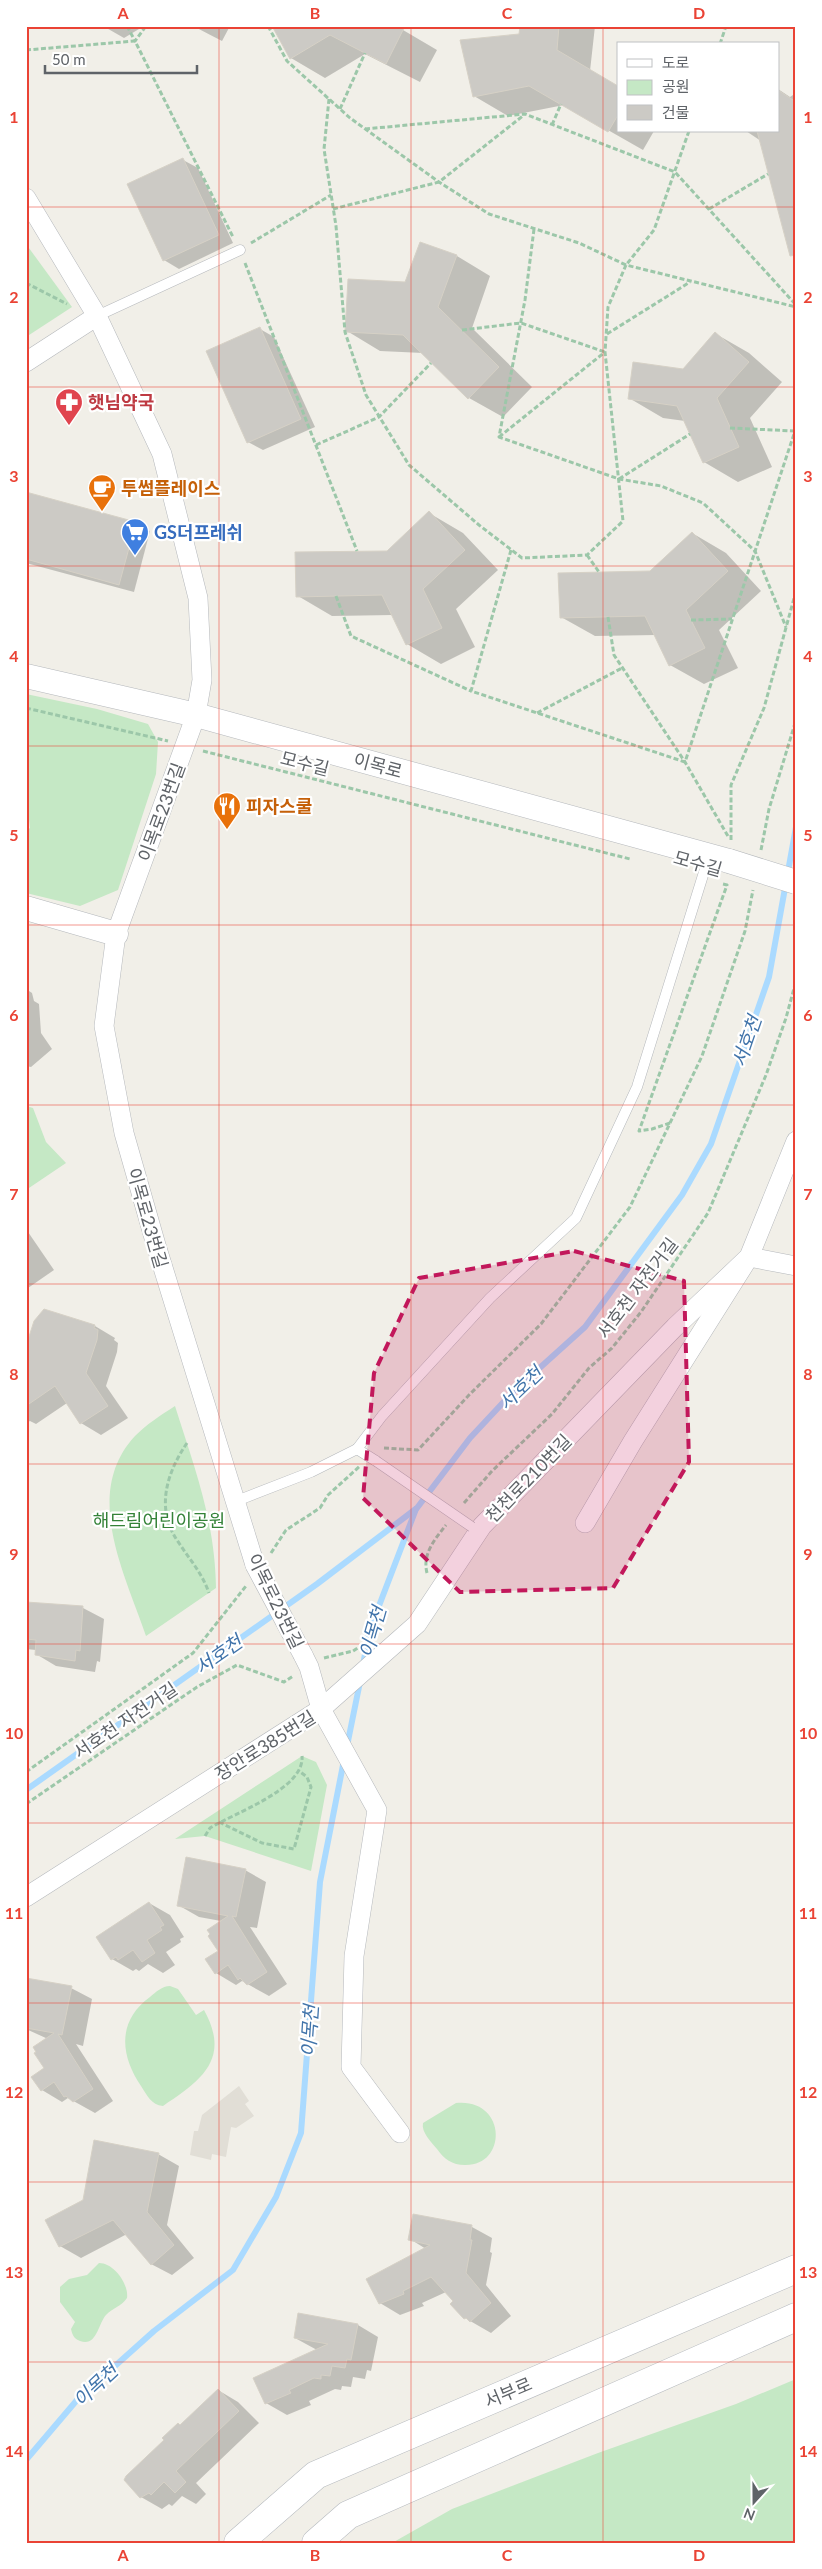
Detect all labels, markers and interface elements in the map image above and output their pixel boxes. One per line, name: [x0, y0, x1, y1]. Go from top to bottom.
text: A: [116, 3, 129, 22]
text: B: [310, 3, 320, 22]
text: C: [502, 3, 513, 22]
text: D: [693, 3, 705, 22]
scale bar: [45, 42, 198, 74]
legend: [617, 42, 780, 132]
text: 50 m: [52, 50, 86, 68]
text: 도로: [662, 53, 690, 71]
text: 공원: [662, 77, 690, 95]
text: 건물: [662, 103, 690, 121]
text: 1: [9, 107, 19, 126]
text: 1: [803, 107, 813, 126]
text: 2: [9, 287, 19, 306]
text: 2: [803, 287, 813, 306]
pharmacy icon: 햇님약국: [54, 387, 84, 426]
place label: 햇님약국: [88, 391, 154, 413]
text: 3: [9, 466, 19, 485]
text: 3: [803, 466, 813, 485]
cafe icon: 투썸플레이스: [87, 473, 117, 512]
place label: 투썸플레이스: [121, 477, 220, 499]
supermarket icon: GS더프레쉬: [120, 517, 150, 556]
place label: GS더프레쉬: [154, 521, 243, 543]
text: 4: [9, 646, 19, 665]
text: 4: [803, 646, 813, 665]
street label: 모수길: [278, 746, 332, 780]
street label: 이목로: [351, 748, 405, 782]
street label: 이목로23번길: [133, 760, 189, 864]
restaurant icon: 피자스쿨: [212, 791, 242, 830]
place label: 피자스쿨: [246, 795, 312, 817]
text: 5: [9, 825, 19, 844]
text: 5: [803, 825, 813, 844]
street label: 모수길: [671, 846, 725, 880]
text: 6: [9, 1005, 19, 1024]
text: 6: [803, 1005, 813, 1024]
water label: 서호천: [727, 1011, 766, 1070]
street label: 이목로23번길: [123, 1165, 173, 1271]
text: 7: [9, 1184, 19, 1203]
text: 7: [803, 1184, 813, 1203]
street label: 서호천 자전거길: [592, 1233, 682, 1343]
water label: 서호천: [493, 1360, 548, 1414]
text: 8: [9, 1364, 19, 1383]
text: 8: [803, 1364, 813, 1383]
street label: 천천로210번길: [480, 1429, 576, 1527]
park label: 해드림어린이공원: [93, 1509, 225, 1531]
text: 9: [9, 1544, 19, 1563]
text: 9: [803, 1544, 813, 1563]
street label: 이목로23번길: [243, 1550, 309, 1652]
water label: 이목천: [354, 1602, 391, 1660]
water label: 서호천: [190, 1629, 247, 1678]
street label: 서호천 자전거길: [69, 1677, 181, 1763]
street label: 장안로385번길: [211, 1705, 319, 1785]
text: 10: [5, 1723, 23, 1742]
text: 10: [799, 1723, 817, 1742]
text: 11: [5, 1903, 23, 1922]
text: 11: [799, 1903, 817, 1922]
water label: 이목천: [296, 2003, 322, 2058]
text: 12: [5, 2082, 23, 2101]
text: 12: [799, 2082, 817, 2101]
text: 13: [5, 2262, 23, 2281]
text: 13: [799, 2262, 817, 2281]
water label: 이목천: [68, 2358, 123, 2411]
street label: 서부로: [481, 2372, 535, 2412]
text: 14: [5, 2441, 23, 2460]
text: 14: [799, 2441, 817, 2460]
north arrow: [730, 2476, 780, 2526]
text: N: [741, 2505, 757, 2524]
text: A: [116, 2545, 129, 2564]
text: B: [310, 2545, 320, 2564]
text: C: [502, 2545, 513, 2564]
text: D: [693, 2545, 705, 2564]

